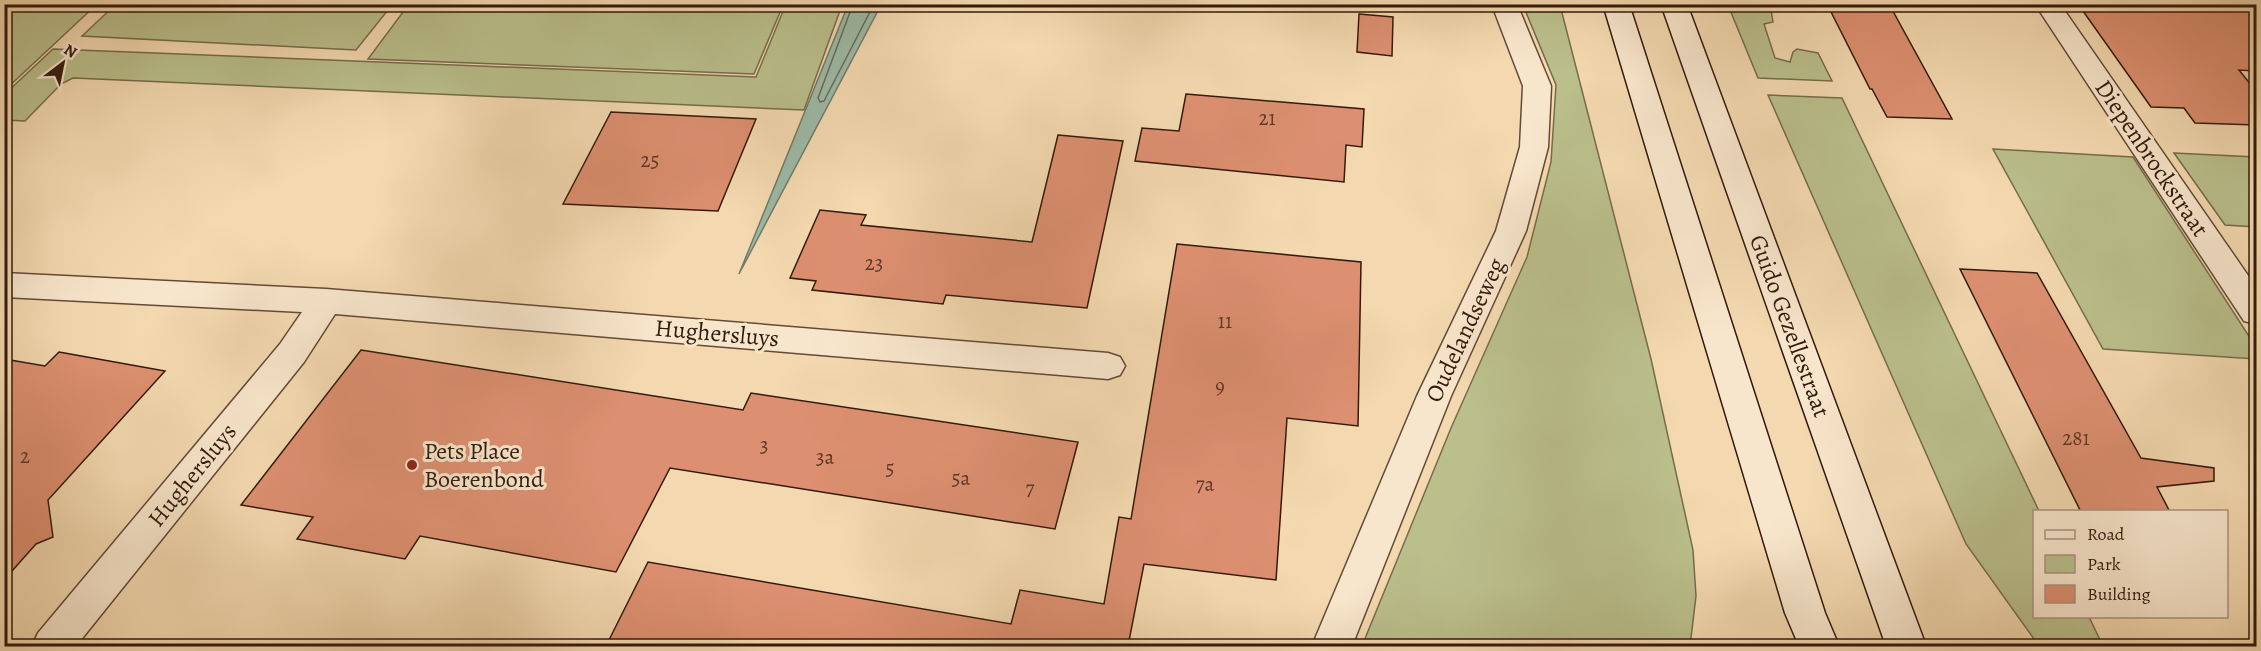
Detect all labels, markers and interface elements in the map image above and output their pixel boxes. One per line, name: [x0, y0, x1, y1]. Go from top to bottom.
north arrow: [33, 33, 93, 93]
text: N: [60, 39, 81, 64]
street label: Diepenbrockstraat: [2088, 73, 2216, 243]
house number: 21: [1258, 104, 1276, 132]
house number: 25: [640, 146, 660, 174]
street label: Guido Gezellestraat: [1742, 230, 1838, 422]
house number: 23: [865, 249, 883, 277]
street label: Oudelandseweg: [1418, 253, 1512, 407]
house number: 11: [1218, 307, 1232, 335]
street label: Hughersluys: [653, 312, 781, 354]
house number: 9: [1215, 372, 1225, 400]
street label: Hughersluys: [140, 416, 244, 534]
house number: 281: [2062, 424, 2090, 452]
house number: 3: [760, 431, 768, 459]
place label: Pets Place Boerenbond: [424, 435, 544, 495]
house number: 2: [20, 442, 30, 470]
house number: 3a: [816, 443, 834, 471]
house number: 5: [885, 454, 895, 482]
marker: Pets Place Boerenbond: [405, 458, 419, 472]
house number: 5a: [952, 464, 971, 492]
house number: 7a: [1196, 470, 1215, 498]
house number: 7: [1026, 474, 1035, 502]
legend: [2033, 510, 2228, 618]
text: Road: [2087, 522, 2125, 546]
text: Park: [2087, 552, 2121, 576]
text: Building: [2087, 582, 2151, 606]

